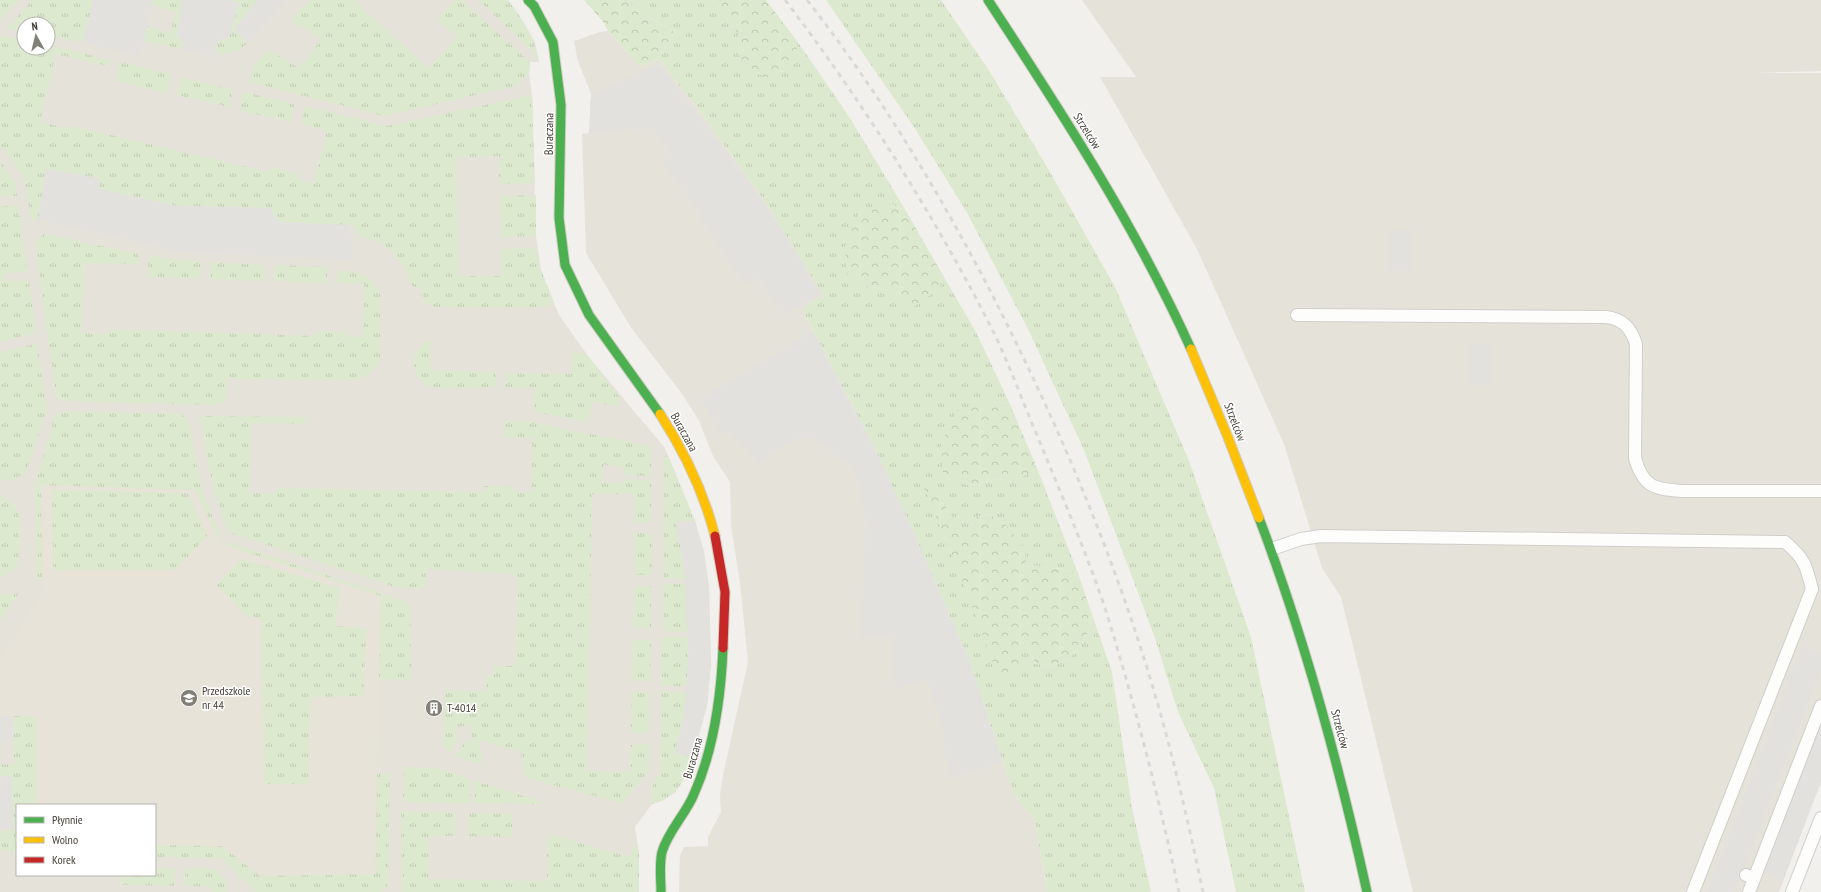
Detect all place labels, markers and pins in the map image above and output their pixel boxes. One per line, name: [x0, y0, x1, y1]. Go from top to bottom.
place label: Przedszkole nr 44: [202, 683, 251, 712]
school or university icon: Przedszkole nr 44: [179, 688, 199, 708]
building icon: T-4014: [424, 698, 444, 718]
place label: T-4014: [447, 700, 477, 715]

